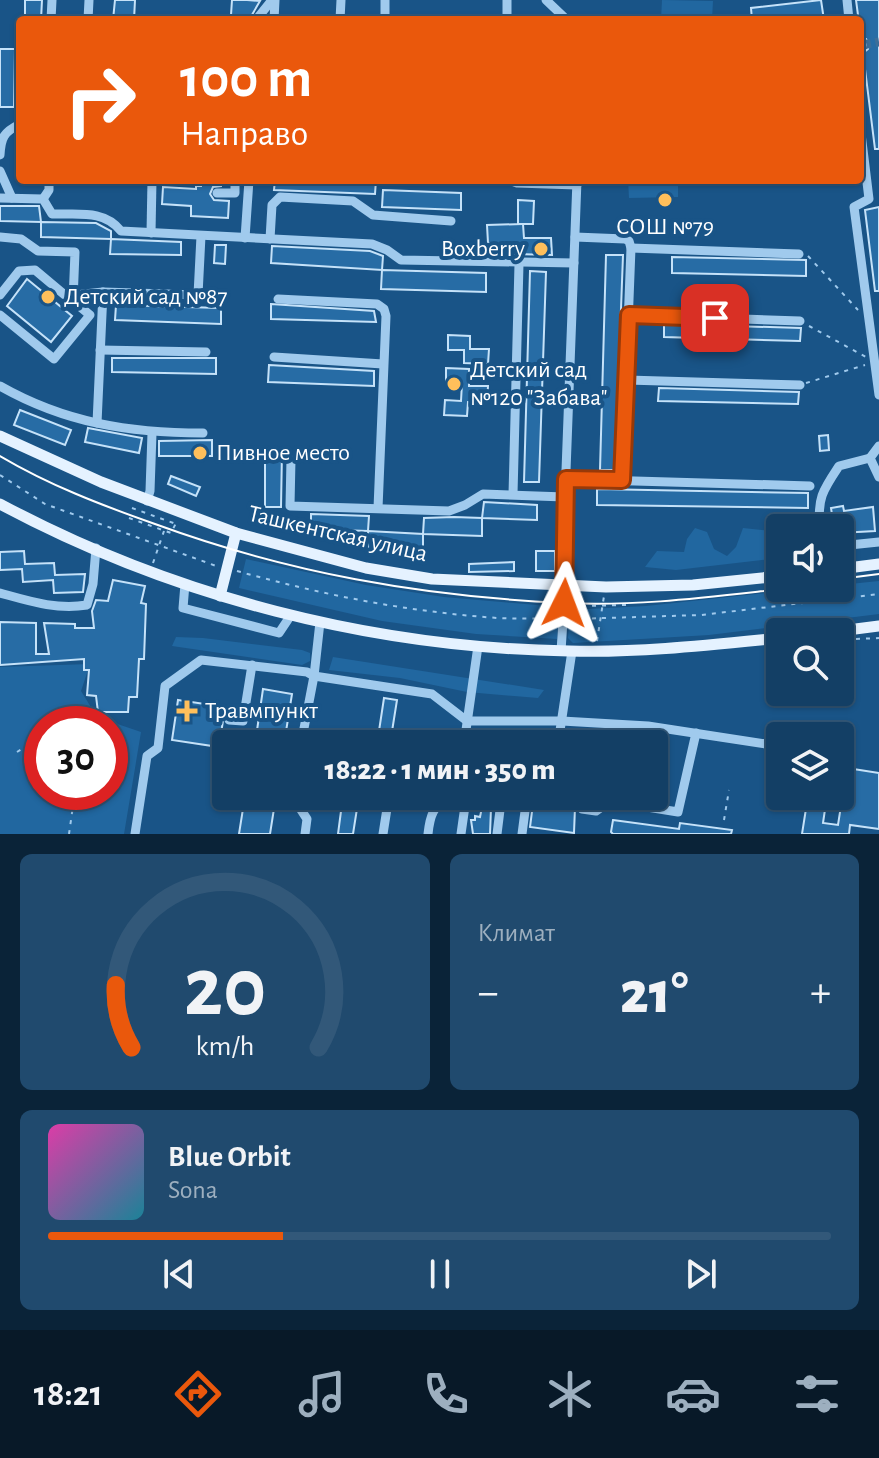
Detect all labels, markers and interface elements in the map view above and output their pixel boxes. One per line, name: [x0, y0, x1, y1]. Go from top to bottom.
icon: right: [48, 48, 152, 152]
text: 100 m: [180, 51, 312, 107]
text: Направо: [180, 116, 308, 152]
marker: СОШ №79: [656, 191, 674, 209]
place label: СОШ №79: [616, 215, 714, 239]
place label: Boxberry: [441, 237, 525, 261]
marker: Boxberry: [532, 240, 550, 258]
pin: [681, 284, 749, 352]
place label: Детский сад №87: [64, 285, 228, 309]
marker: Детский сад №87: [39, 288, 57, 306]
icon: arrive: [693, 296, 737, 340]
place label: Детский сад №120 "Забава": [470, 358, 607, 410]
marker: Детский сад №120 "Забава": [445, 375, 463, 393]
place label: Пивное место: [216, 441, 350, 465]
marker: Пивное место: [191, 444, 209, 462]
street label: Ташкентская улица: [246, 502, 430, 566]
map controls: [766, 514, 854, 810]
button: sound: [766, 514, 854, 602]
position arrow: [522, 561, 606, 645]
button: search: [766, 618, 854, 706]
place label: Травмпункт: [205, 699, 318, 723]
marker: Травмпункт: [176, 700, 198, 722]
speed limit sign: 30: [24, 706, 128, 810]
button: layers: [766, 722, 854, 810]
text: 18:22 · 1 мин · 350 m: [324, 755, 556, 785]
text: Климат: [478, 920, 555, 946]
text: 20: [183, 947, 266, 1031]
text: 21°: [620, 964, 688, 1024]
text: −: [478, 971, 499, 1015]
text: +: [810, 971, 831, 1015]
text: km/h: [195, 1032, 254, 1061]
text: Blue Orbit: [168, 1142, 291, 1172]
text: Sona: [168, 1177, 218, 1203]
icon: previous: [157, 1252, 201, 1296]
icon: pause: [418, 1252, 462, 1296]
icon: next: [679, 1252, 723, 1296]
icon: directions: [170, 1366, 226, 1422]
icon: music: [294, 1366, 350, 1422]
icon: phone: [418, 1366, 474, 1422]
icon: climate: [542, 1366, 598, 1422]
icon: car: [665, 1366, 721, 1422]
icon: filters: [789, 1366, 845, 1422]
text: 18:21: [34, 1376, 103, 1412]

